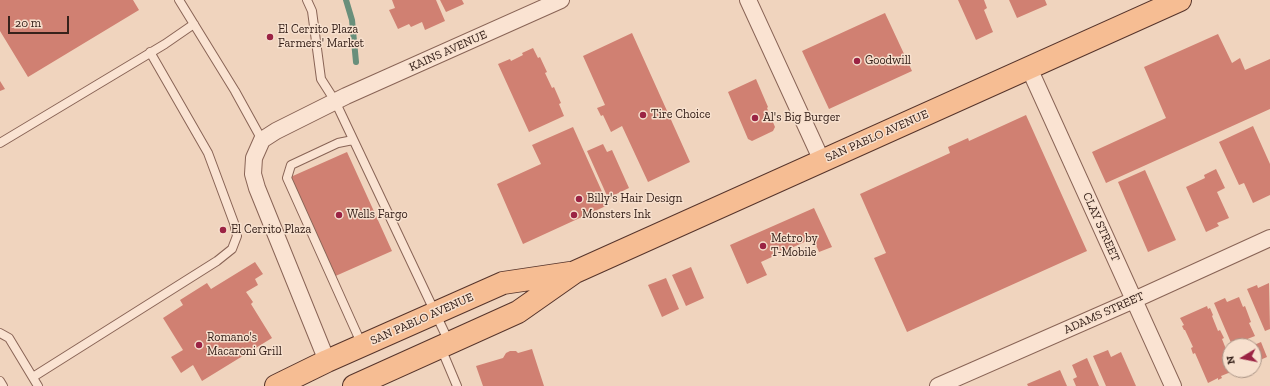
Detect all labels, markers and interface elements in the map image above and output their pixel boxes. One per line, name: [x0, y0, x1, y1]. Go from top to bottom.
scale bar: [10, 8, 71, 34]
text: 20 m: [15, 16, 41, 30]
place label: El Cerrito Plaza Farmers' Market: [278, 23, 364, 51]
street label: KAINS AVENUE: [407, 27, 489, 75]
marker: El Cerrito Plaza Farmers' Market: [265, 32, 275, 42]
place label: Goodwill: [865, 54, 911, 68]
marker: Goodwill: [852, 56, 862, 66]
street label: SAN PABLO AVENUE: [823, 107, 931, 165]
place label: Tire Choice: [651, 108, 710, 122]
marker: Tire Choice: [638, 110, 648, 120]
place label: Al's Big Burger: [763, 111, 840, 125]
marker: Al's Big Burger: [750, 113, 760, 123]
street label: CLAY STREET: [1079, 190, 1123, 264]
place label: Billy's Hair Design: [587, 192, 682, 206]
marker: Billy's Hair Design: [574, 194, 584, 204]
place label: Wells Fargo: [347, 208, 408, 222]
place label: Monsters Ink: [582, 208, 651, 222]
marker: Wells Fargo: [334, 210, 344, 220]
marker: Monsters Ink: [569, 210, 579, 220]
place label: El Cerrito Plaza: [231, 223, 311, 237]
marker: El Cerrito Plaza: [218, 225, 228, 235]
place label: Metro by T-Mobile: [771, 232, 818, 260]
marker: Metro by T-Mobile: [758, 241, 768, 251]
street label: ADAMS STREET: [1062, 289, 1146, 337]
street label: SAN PABLO AVENUE: [368, 290, 476, 348]
place label: Romano's Macaroni Grill: [207, 331, 282, 359]
north arrow: [1222, 338, 1262, 378]
marker: Romano's Macaroni Grill: [194, 340, 204, 350]
text: N: [1224, 355, 1238, 365]

